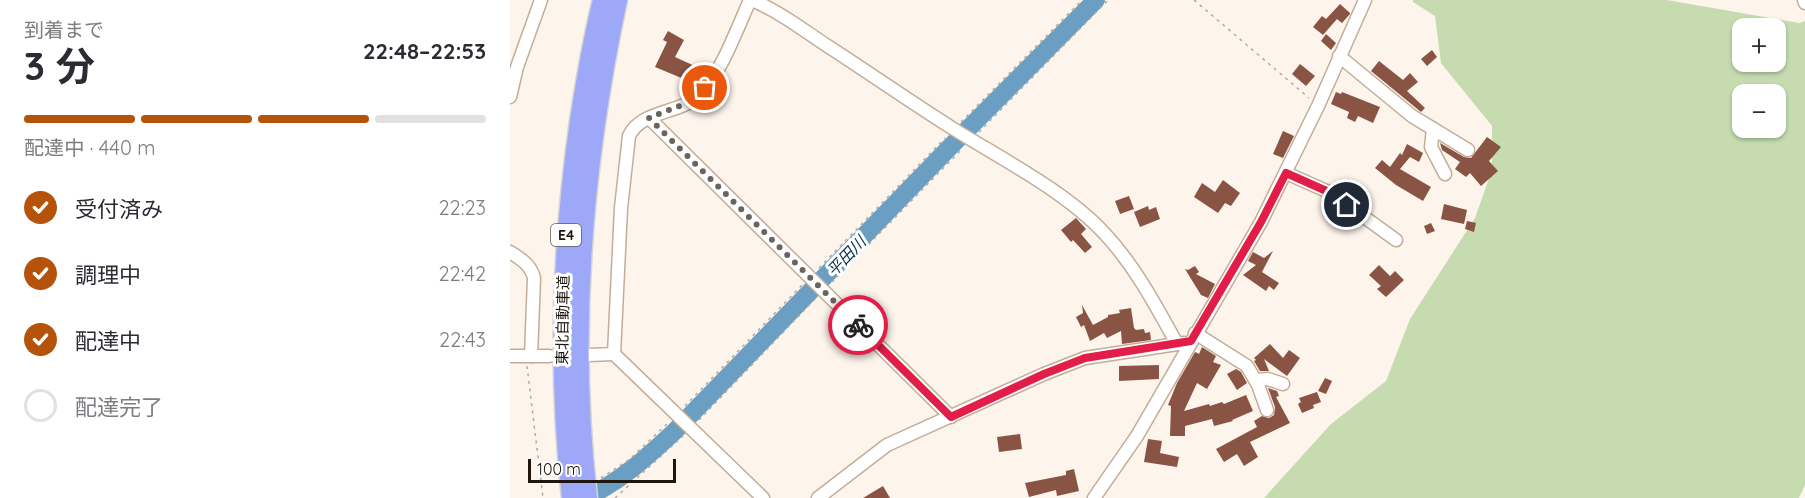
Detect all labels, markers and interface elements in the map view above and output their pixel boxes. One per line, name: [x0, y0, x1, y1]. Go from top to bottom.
text: 到着まで: [24, 17, 104, 42]
map controls: [1732, 18, 1786, 138]
button: +: [1732, 18, 1786, 72]
text: 22:48–22:53: [363, 37, 486, 65]
text: 3 分: [24, 41, 95, 90]
pin: [679, 62, 730, 113]
icon: bag: [688, 71, 721, 104]
button: −: [1732, 84, 1786, 138]
text: 配達中 · 440 m: [24, 135, 156, 160]
pin: [1321, 179, 1372, 230]
icon: home: [1330, 188, 1363, 221]
icon: check: [24, 191, 57, 224]
text: 受付済み: [75, 195, 163, 223]
text: 22:23: [439, 195, 486, 220]
road number: E4: [551, 224, 581, 246]
water label: 平田川: [822, 230, 871, 280]
icon: check: [24, 257, 57, 290]
text: 調理中: [75, 261, 141, 289]
text: 22:42: [438, 261, 486, 286]
street label: 東北自動車道: [552, 275, 573, 365]
courier: [828, 295, 888, 355]
icon: bike: [842, 309, 875, 342]
icon: check: [24, 323, 57, 356]
text: 配達中: [75, 327, 141, 355]
text: 22:43: [439, 327, 486, 352]
text: 配達完了: [75, 393, 163, 421]
scale bar: [528, 456, 676, 484]
text: 100 m: [537, 459, 581, 479]

